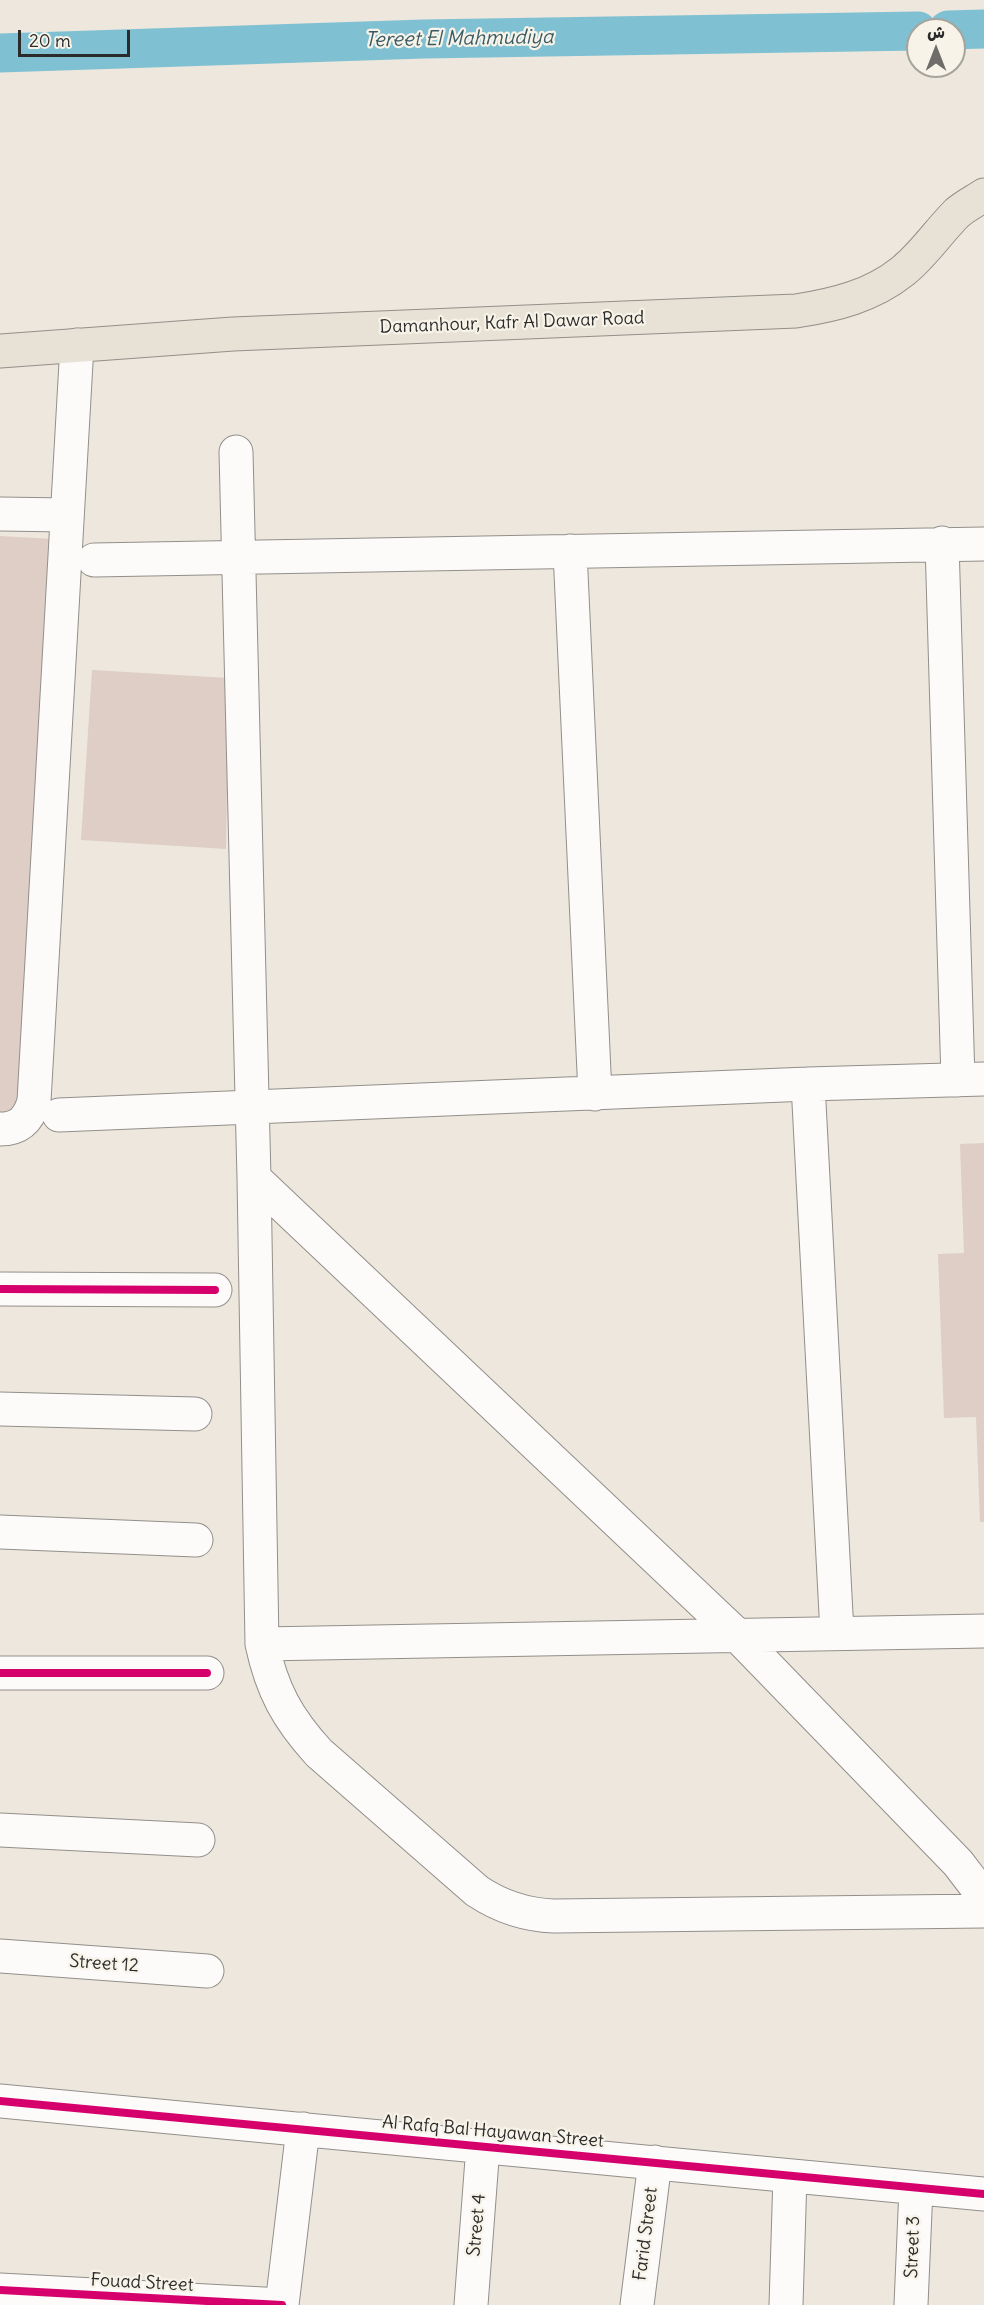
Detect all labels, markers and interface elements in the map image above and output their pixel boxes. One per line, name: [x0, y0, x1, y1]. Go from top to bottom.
scale bar: [21, 18, 134, 56]
north arrow: [906, 18, 966, 78]
text: ش: [927, 22, 945, 42]
water label: Tereet El Mahmudiya: [365, 25, 553, 53]
text: 20 m: [29, 29, 71, 52]
street label: Damanhour, Kafr Al Dawar Road: [379, 308, 645, 338]
street label: Street 12: [69, 1951, 139, 1977]
street label: Al Rafq Bal Hayawan Street: [381, 2112, 605, 2152]
street label: Farid Street: [630, 2186, 662, 2282]
street label: Street 4: [464, 2193, 490, 2257]
street label: Street 3: [901, 2215, 925, 2279]
street label: Fouad Street: [90, 2270, 194, 2296]

